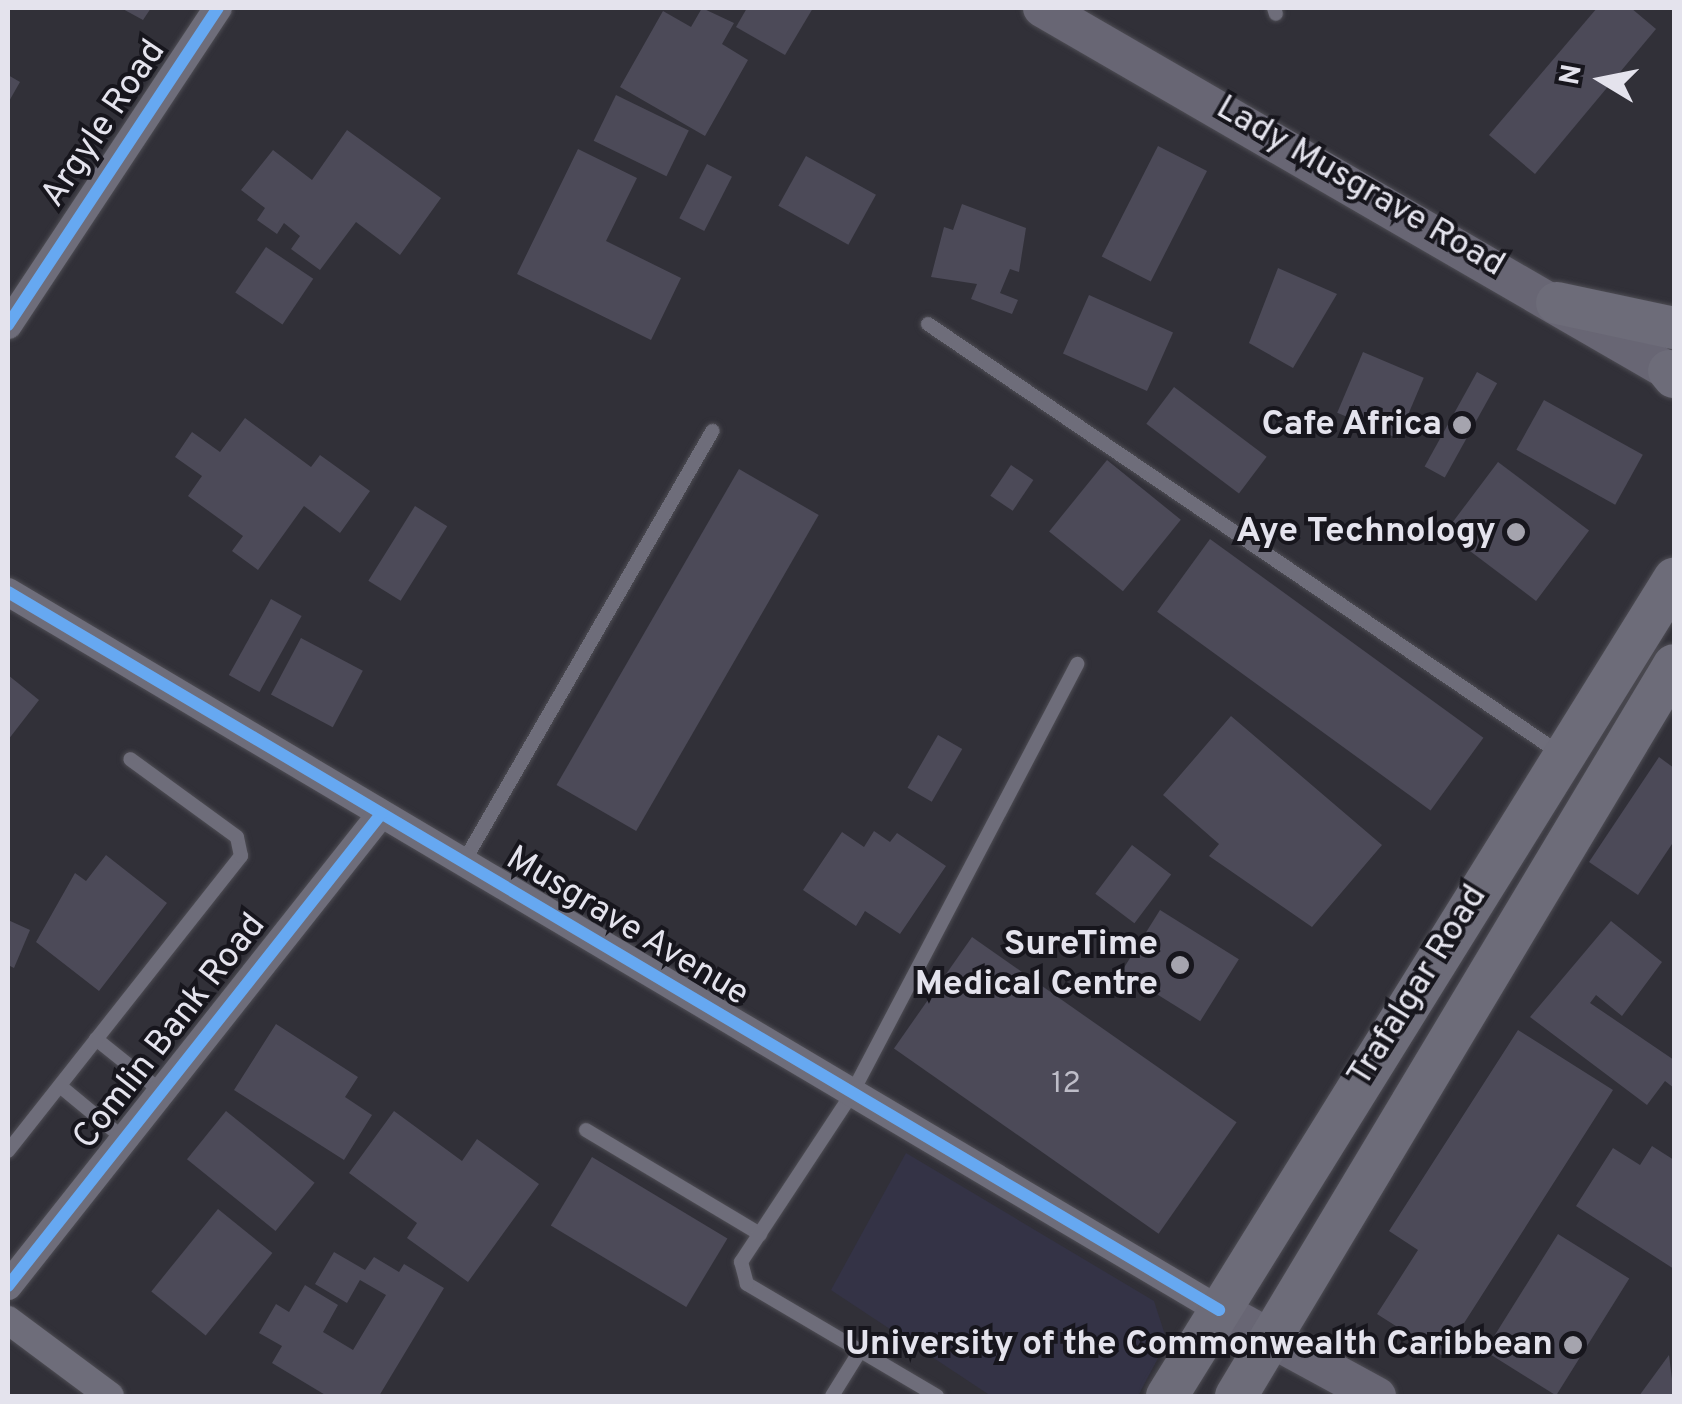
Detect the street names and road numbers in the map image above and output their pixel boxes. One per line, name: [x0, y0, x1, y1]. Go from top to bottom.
street label: Argyle Road: [33, 33, 175, 215]
street label: Lady Musgrave Road: [1208, 87, 1512, 287]
street label: Musgrave Avenue: [498, 838, 756, 1016]
street label: Trafalgar Road: [1339, 878, 1497, 1094]
street label: Comlin Bank Road: [65, 906, 275, 1158]

